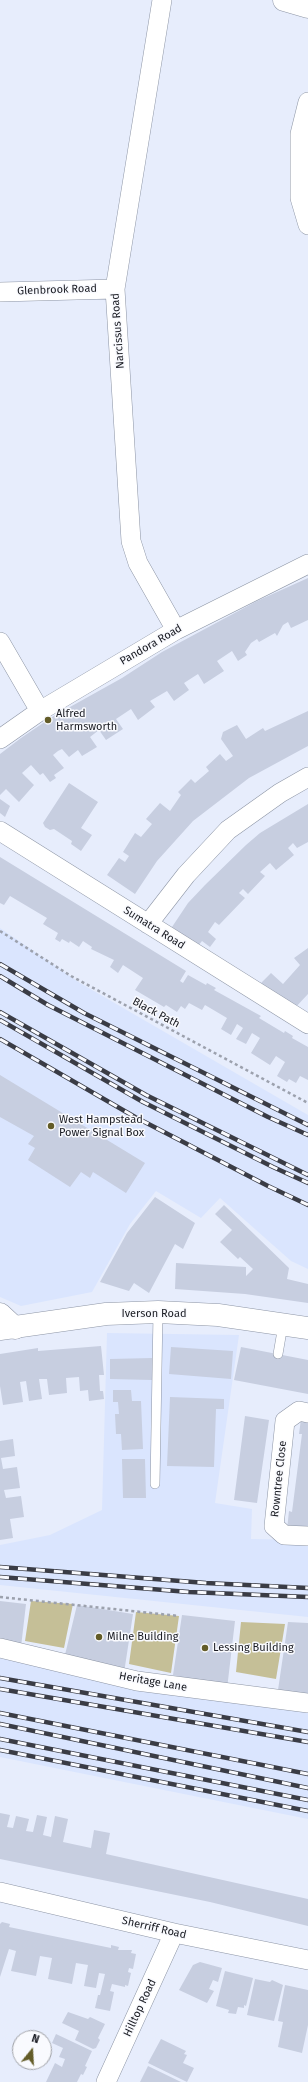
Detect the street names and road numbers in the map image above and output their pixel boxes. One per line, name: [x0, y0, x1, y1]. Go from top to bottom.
street label: Glenbrook Road: [17, 282, 97, 298]
street label: Narcissus Road: [109, 293, 127, 369]
street label: Pandora Road: [118, 622, 184, 668]
street label: Sumatra Road: [121, 904, 187, 952]
street label: Black Path: [130, 995, 182, 1031]
street label: Iverson Road: [122, 1307, 186, 1321]
street label: Rowntree Close: [268, 1440, 290, 1518]
street label: Heritage Lane: [118, 1670, 188, 1694]
street label: Sherriff Road: [121, 1914, 187, 1942]
street label: Hilltop Road: [121, 1977, 159, 2039]

